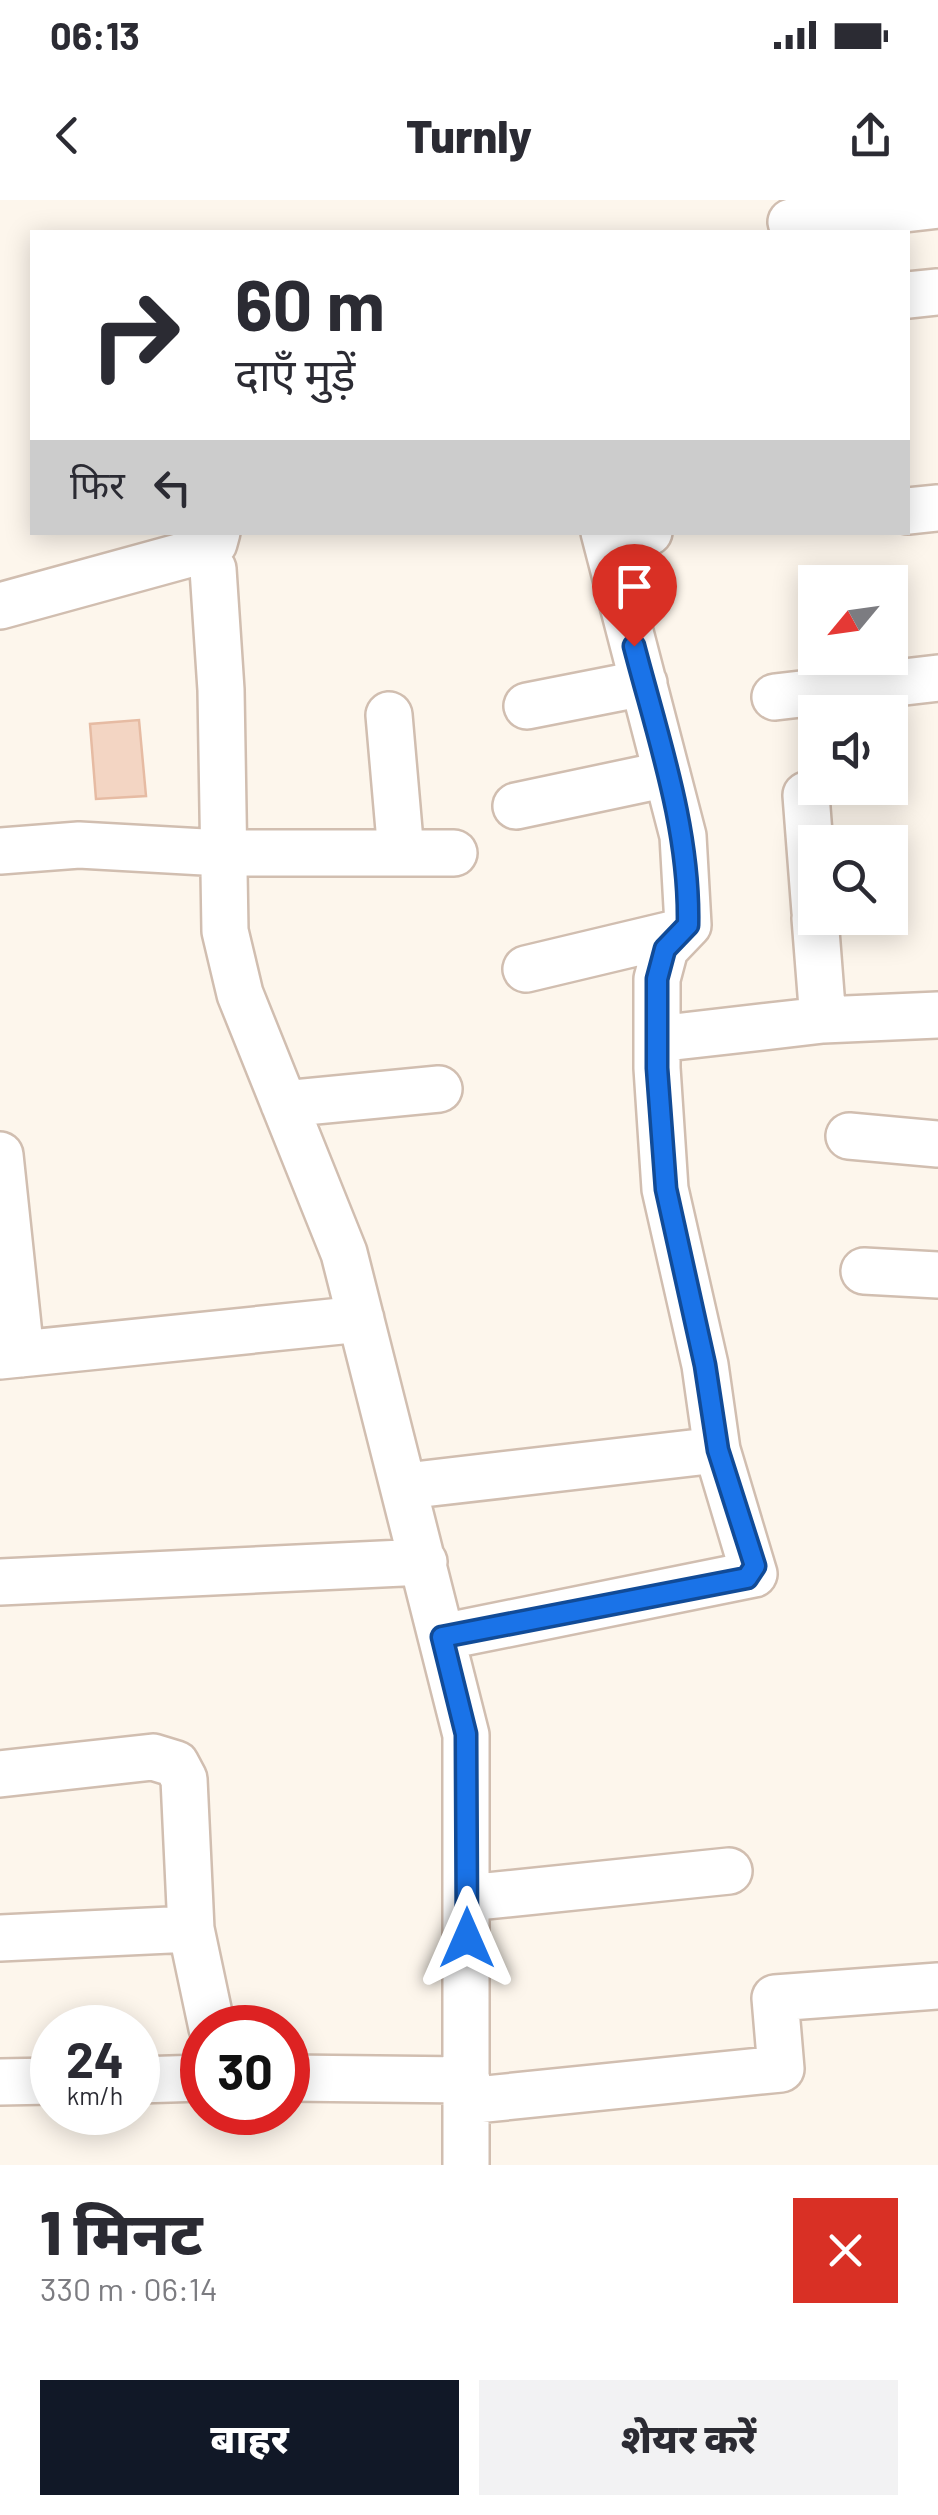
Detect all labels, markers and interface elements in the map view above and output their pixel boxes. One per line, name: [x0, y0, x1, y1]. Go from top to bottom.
text: 06:13: [50, 12, 140, 58]
icon: back: [40, 108, 95, 163]
text: Turnly: [406, 108, 532, 162]
icon: share: [843, 108, 898, 163]
text: 60 m: [235, 261, 385, 345]
icon: right: [70, 270, 200, 400]
text: दाएँ मुड़ें: [235, 346, 355, 400]
icon: left: [145, 460, 200, 515]
text: फिर: [70, 461, 125, 507]
pin: [592, 544, 677, 647]
icon: arrive: [607, 559, 662, 614]
north arrow: [798, 565, 908, 675]
map controls: [798, 565, 908, 935]
button: sound: [798, 695, 908, 805]
button: search: [798, 825, 908, 935]
position arrow: [415, 1886, 519, 1990]
speed limit sign: 30: [180, 2005, 310, 2135]
text: 24: [66, 2028, 124, 2088]
text: km/h: [67, 2080, 123, 2110]
text: 1 मिनट: [40, 2195, 202, 2267]
button: close: [793, 2198, 898, 2303]
text: 330 m · 06:14: [40, 2269, 218, 2307]
button: बाहर: [40, 2380, 459, 2495]
button: शेयर करें: [479, 2380, 898, 2495]

